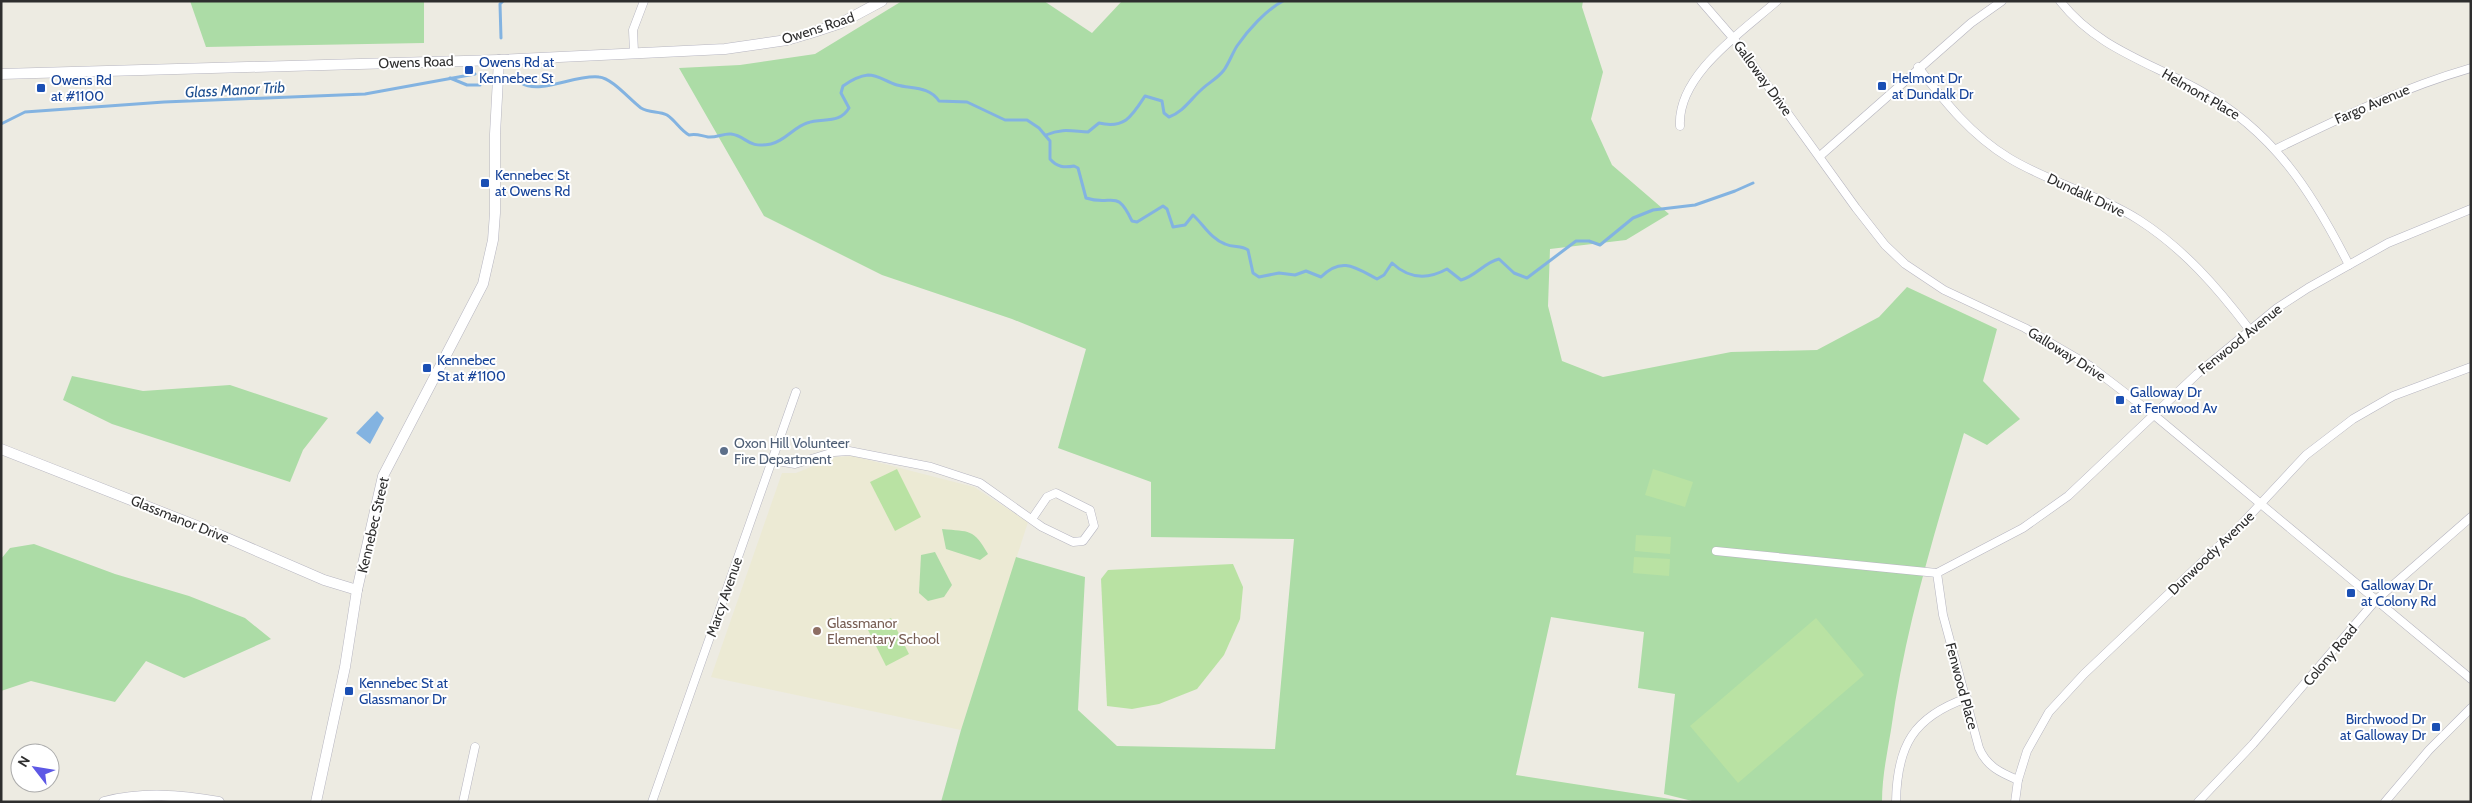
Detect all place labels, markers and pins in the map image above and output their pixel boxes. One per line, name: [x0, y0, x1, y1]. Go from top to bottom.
place label: Owens Rd at Kennebec St: [479, 53, 554, 87]
marker: Owens Rd at Kennebec St: [463, 64, 475, 76]
place label: Helmont Dr at Dundalk Dr: [1892, 69, 1974, 103]
place label: Owens Rd at #1100: [51, 71, 112, 105]
marker: Helmont Dr at Dundalk Dr: [1876, 80, 1888, 92]
marker: Owens Rd at #1100: [35, 82, 47, 94]
place label: Kennebec St at Owens Rd: [495, 166, 570, 200]
marker: Kennebec St at Owens Rd: [479, 177, 491, 189]
place label: Kennebec St at #1100: [437, 351, 506, 385]
marker: Kennebec St at #1100: [421, 362, 433, 374]
place label: Galloway Dr at Fenwood Av: [2130, 383, 2218, 417]
marker: Galloway Dr at Fenwood Av: [2114, 394, 2126, 406]
place label: Oxon Hill Volunteer Fire Department: [734, 434, 850, 468]
marker: Oxon Hill Volunteer Fire Department: [718, 445, 730, 457]
place label: Galloway Dr at Colony Rd: [2361, 576, 2436, 610]
marker: Galloway Dr at Colony Rd: [2345, 587, 2357, 599]
place label: Glassmanor Elementary School: [827, 614, 940, 648]
marker: Glassmanor Elementary School: [811, 625, 823, 637]
place label: Kennebec St at Glassmanor Dr: [359, 674, 448, 708]
marker: Kennebec St at Glassmanor Dr: [343, 685, 355, 697]
place label: Birchwood Dr at Galloway Dr: [2340, 710, 2427, 744]
marker: Birchwood Dr at Galloway Dr: [2430, 721, 2442, 733]

